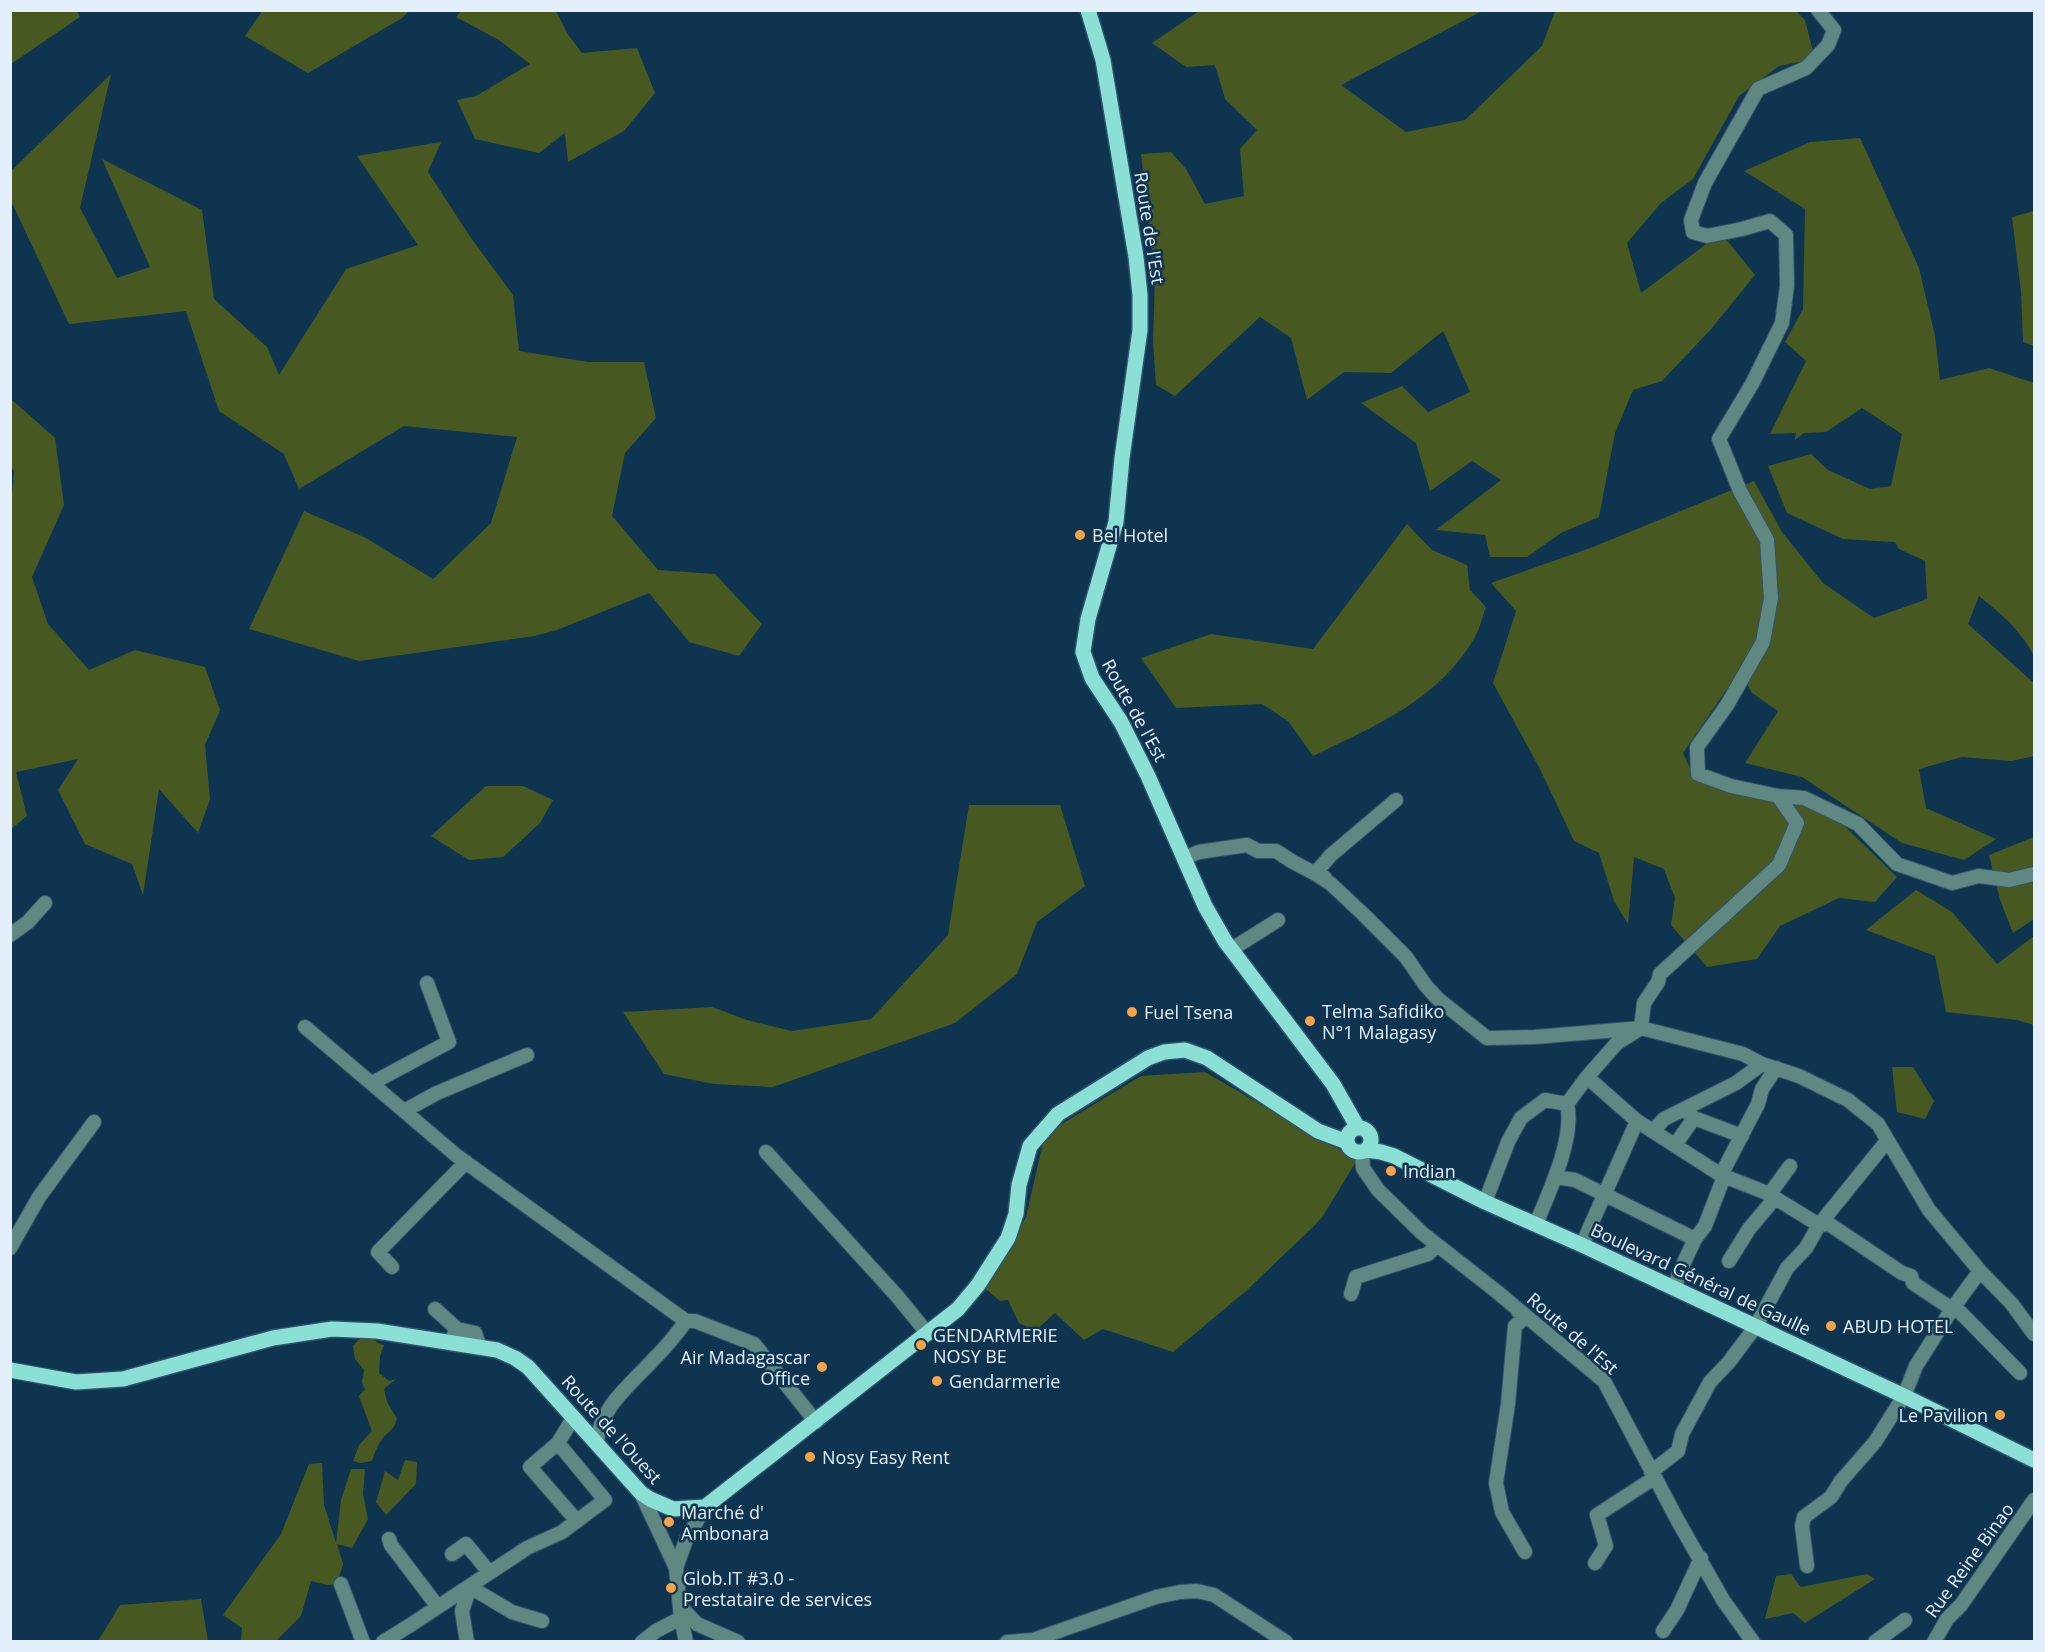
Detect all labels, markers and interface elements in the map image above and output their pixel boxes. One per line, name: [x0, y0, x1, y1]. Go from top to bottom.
street label: Route de l'Est: [1129, 170, 1171, 286]
place label: Bel Hotel: [1092, 523, 1168, 547]
marker: Bel Hotel: [1073, 528, 1087, 542]
street label: Route de l'Est: [1097, 655, 1173, 765]
place label: Telma Safidiko N°1 Malagasy: [1322, 999, 1444, 1044]
place label: Fuel Tsena: [1144, 1000, 1233, 1024]
marker: Fuel Tsena: [1125, 1005, 1139, 1019]
marker: Telma Safidiko N°1 Malagasy: [1303, 1014, 1317, 1028]
place label: Indian: [1403, 1159, 1456, 1183]
marker: Indian: [1384, 1164, 1398, 1178]
street label: Boulevard Général de Gaulle: [1587, 1217, 1815, 1341]
street label: Route de l'Est: [1522, 1287, 1624, 1379]
place label: ABUD HOTEL: [1843, 1314, 1953, 1338]
marker: ABUD HOTEL: [1824, 1319, 1838, 1333]
place label: GENDARMERIE NOSY BE: [933, 1323, 1058, 1368]
marker: GENDARMERIE NOSY BE: [914, 1338, 928, 1352]
place label: Air Madagascar Office: [681, 1345, 811, 1390]
marker: Air Madagascar Office: [815, 1360, 829, 1374]
street label: Route de l'Ouest: [557, 1369, 667, 1489]
place label: Gendarmerie: [949, 1369, 1060, 1393]
marker: Gendarmerie: [930, 1374, 944, 1388]
place label: Le Pavilion: [1899, 1403, 1988, 1427]
marker: Le Pavilion: [1993, 1408, 2007, 1422]
place label: Nosy Easy Rent: [822, 1445, 950, 1469]
marker: Nosy Easy Rent: [803, 1450, 817, 1464]
street label: Rue Reine Binao: [1919, 1498, 2019, 1622]
place label: Marché d' Ambonara: [681, 1500, 769, 1545]
marker: Marché d' Ambonara: [662, 1515, 676, 1529]
place label: Glob.IT #3.0 - Prestataire de services: [683, 1566, 872, 1611]
marker: Glob.IT #3.0 - Prestataire de services: [664, 1581, 678, 1595]

